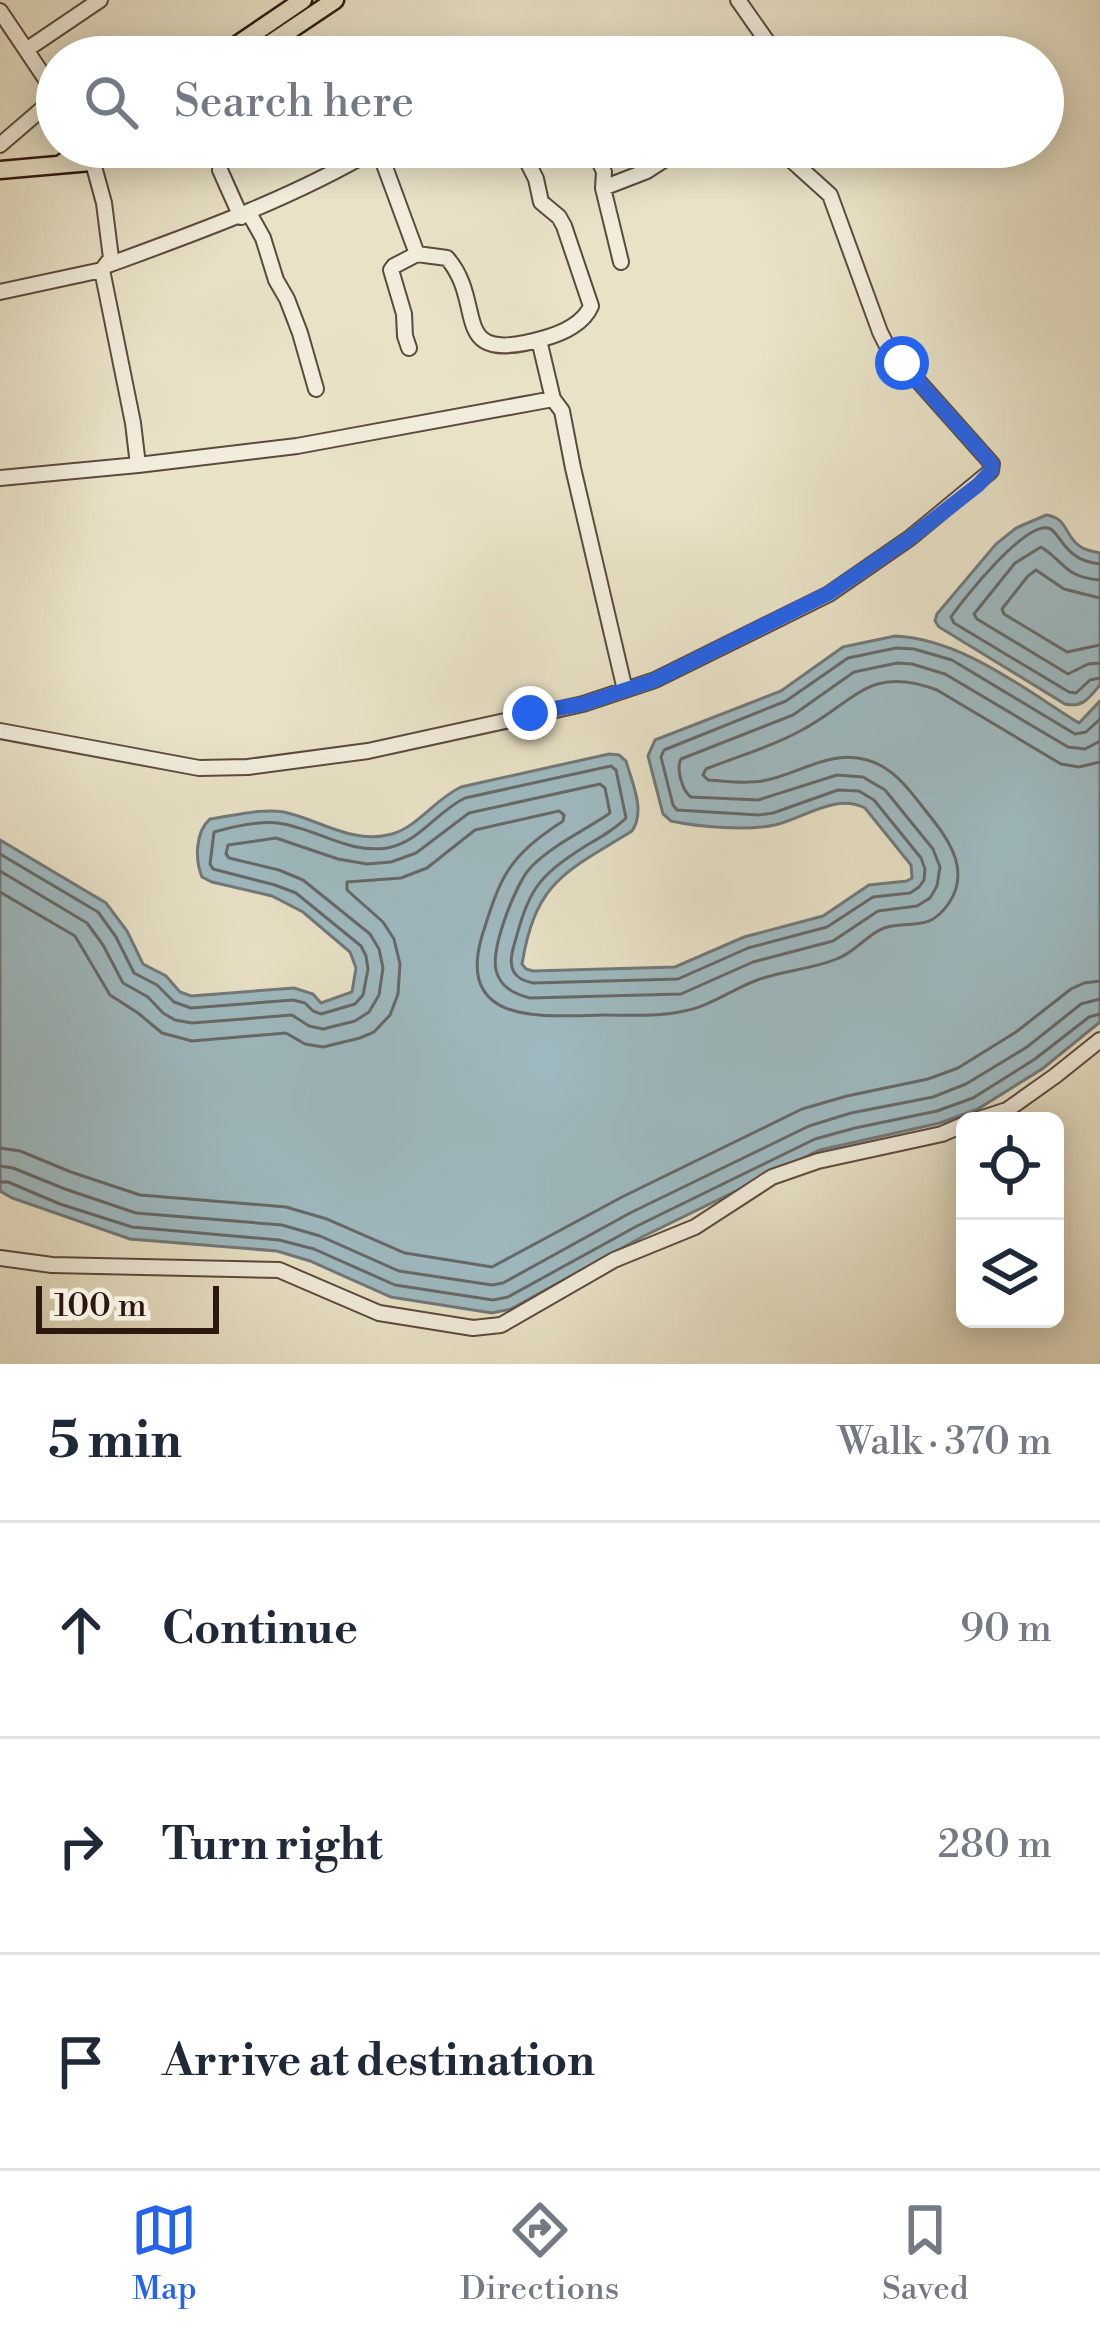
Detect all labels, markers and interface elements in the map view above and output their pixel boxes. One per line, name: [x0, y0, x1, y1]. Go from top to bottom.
search box: [36, 36, 1064, 168]
icon: search: [78, 69, 144, 135]
text: Search here: [174, 74, 414, 131]
route start: [875, 336, 929, 390]
route end: [503, 686, 557, 740]
map controls: [956, 1112, 1064, 1328]
button: locate: [956, 1112, 1064, 1220]
button: layers: [956, 1220, 1064, 1328]
scale bar: [36, 1280, 219, 1333]
text: 100 m: [54, 1286, 147, 1327]
text: 5 min: [48, 1410, 182, 1474]
text: Walk · 370 m: [837, 1418, 1052, 1467]
icon: ahead: [48, 1597, 114, 1663]
text: Continue: [162, 1601, 358, 1658]
text: 90 m: [960, 1605, 1052, 1654]
icon: right: [48, 1813, 114, 1879]
text: Turn right: [162, 1817, 383, 1874]
text: 280 m: [938, 1821, 1052, 1870]
icon: arrive: [48, 2029, 114, 2095]
text: Arrive at destination: [162, 2033, 595, 2090]
tab: Map: [131, 2197, 197, 2310]
tab: Directions: [460, 2197, 619, 2310]
tab: Saved: [882, 2197, 969, 2310]

